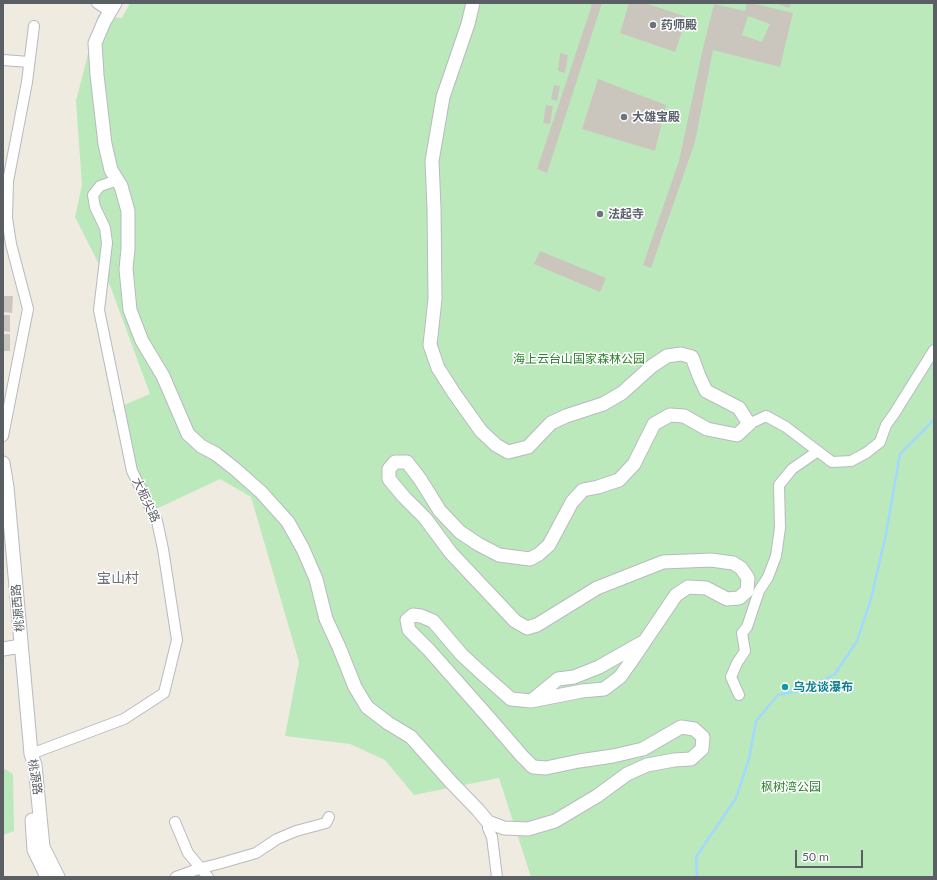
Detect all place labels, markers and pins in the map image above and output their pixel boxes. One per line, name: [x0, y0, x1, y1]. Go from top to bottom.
place label: 药师殿: [661, 18, 697, 32]
marker: 药师殿: [648, 20, 658, 30]
place label: 大雄宝殿: [632, 110, 680, 124]
marker: 大雄宝殿: [619, 112, 629, 122]
place label: 法起寺: [608, 207, 644, 221]
marker: 法起寺: [595, 209, 605, 219]
place label: 乌龙谈瀑布: [793, 680, 853, 694]
marker: 乌龙谈瀑布: [780, 682, 790, 692]

